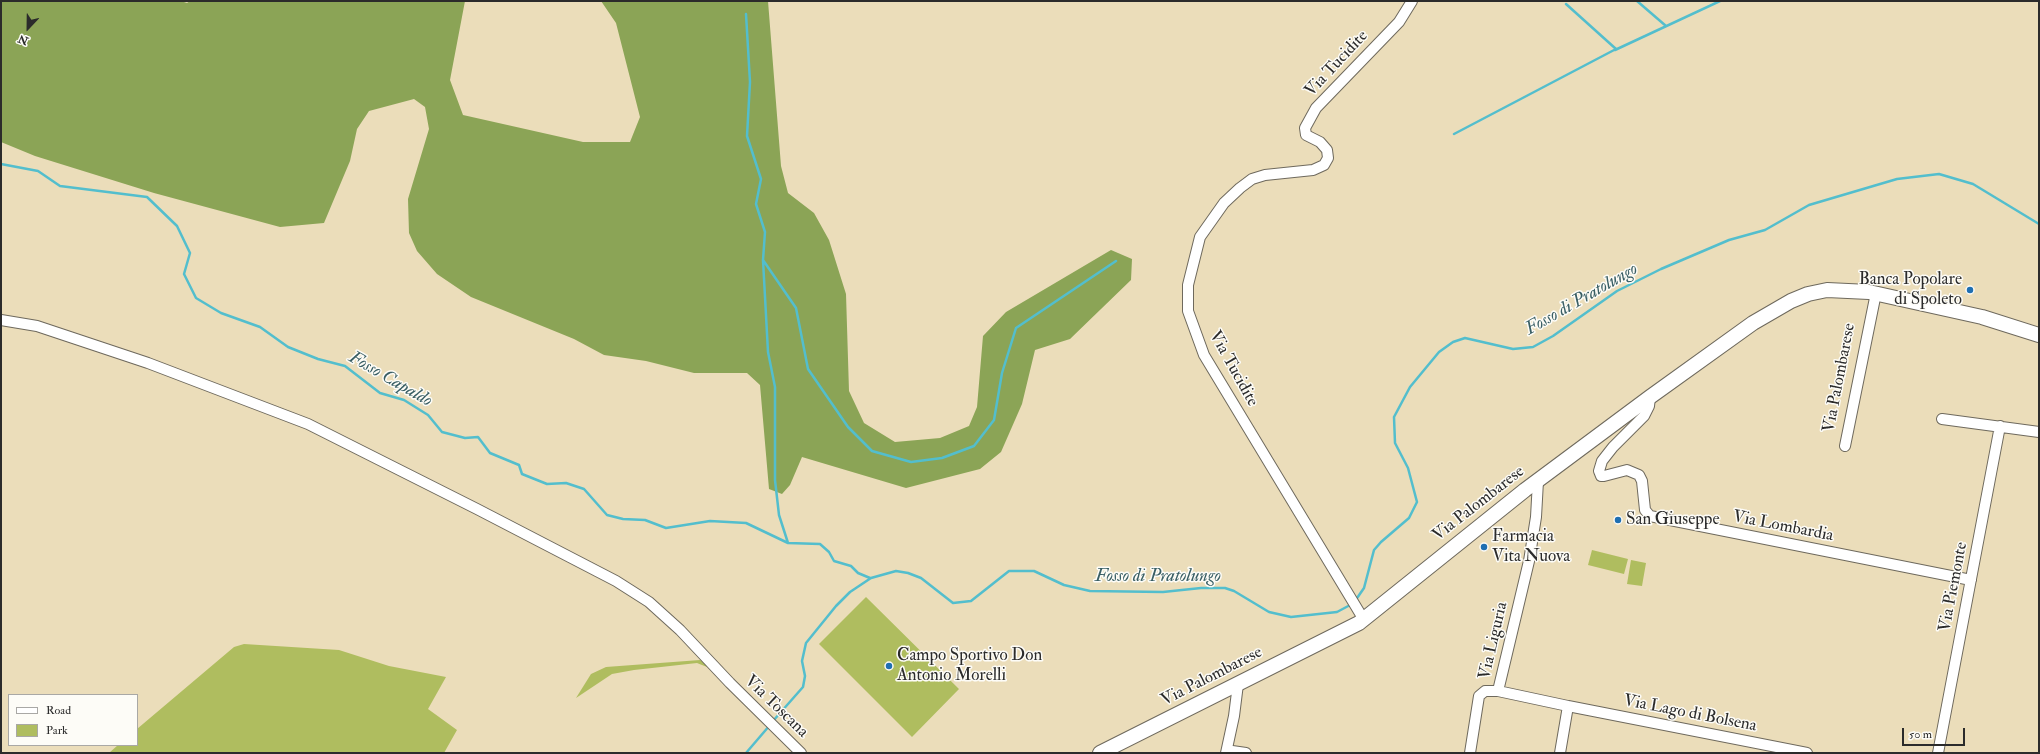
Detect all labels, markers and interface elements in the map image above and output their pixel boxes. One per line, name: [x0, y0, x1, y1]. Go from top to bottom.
north arrow: [8, 8, 48, 48]
street label: Via Tucidite: [1301, 27, 1373, 101]
text: N: [16, 32, 30, 47]
water label: Fosso di Pratolungo: [1522, 259, 1642, 341]
place label: Banca Popolare di Spoleto: [1859, 270, 1962, 310]
marker: Banca Popolare di Spoleto: [1965, 285, 1975, 295]
street label: Via Palombarese: [1819, 322, 1861, 434]
street label: Via Tucidite: [1204, 328, 1262, 410]
water label: Fosso Capaldo: [344, 347, 436, 413]
street label: Via Palombarese: [1429, 462, 1529, 546]
street label: Via Lombardia: [1731, 507, 1835, 547]
place label: San Giuseppe: [1626, 510, 1720, 530]
marker: San Giuseppe: [1613, 515, 1623, 525]
place label: Farmacia Vita Nuova: [1492, 527, 1570, 567]
street label: Via Piemonte: [1935, 540, 1973, 634]
marker: Farmacia Vita Nuova: [1479, 542, 1489, 552]
water label: Fosso di Pratolungo: [1095, 566, 1221, 588]
street label: Via Liguria: [1475, 600, 1513, 682]
street label: Via Palombarese: [1158, 643, 1266, 711]
place label: Campo Sportivo Don Antonio Morelli: [897, 646, 1042, 686]
marker: Campo Sportivo Don Antonio Morelli: [884, 661, 894, 671]
street label: Via Toscana: [740, 671, 812, 743]
street label: Via Lago di Bolsena: [1622, 691, 1758, 737]
legend: [8, 694, 138, 746]
text: Road: [46, 703, 71, 718]
scale bar: [1904, 720, 1967, 746]
text: Park: [46, 723, 68, 738]
text: 50 m: [1909, 727, 1932, 742]

